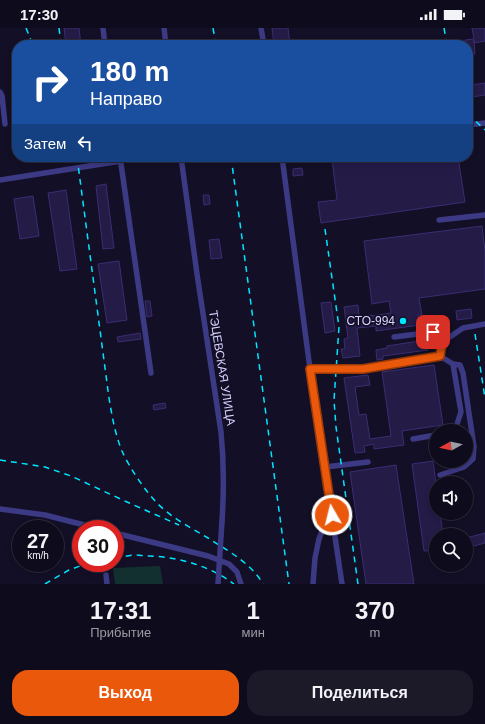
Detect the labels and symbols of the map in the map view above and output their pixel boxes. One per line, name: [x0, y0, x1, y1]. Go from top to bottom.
street label: ТЭЦЕВСКАЯ УЛИЦА: [206, 309, 238, 427]
place label: СТО-994: [347, 314, 395, 328]
pin: [416, 315, 450, 349]
marker: СТО-994: [398, 316, 408, 326]
north arrow: [429, 424, 473, 468]
position arrow: [311, 494, 353, 536]
speed limit sign: 30: [72, 520, 124, 572]

